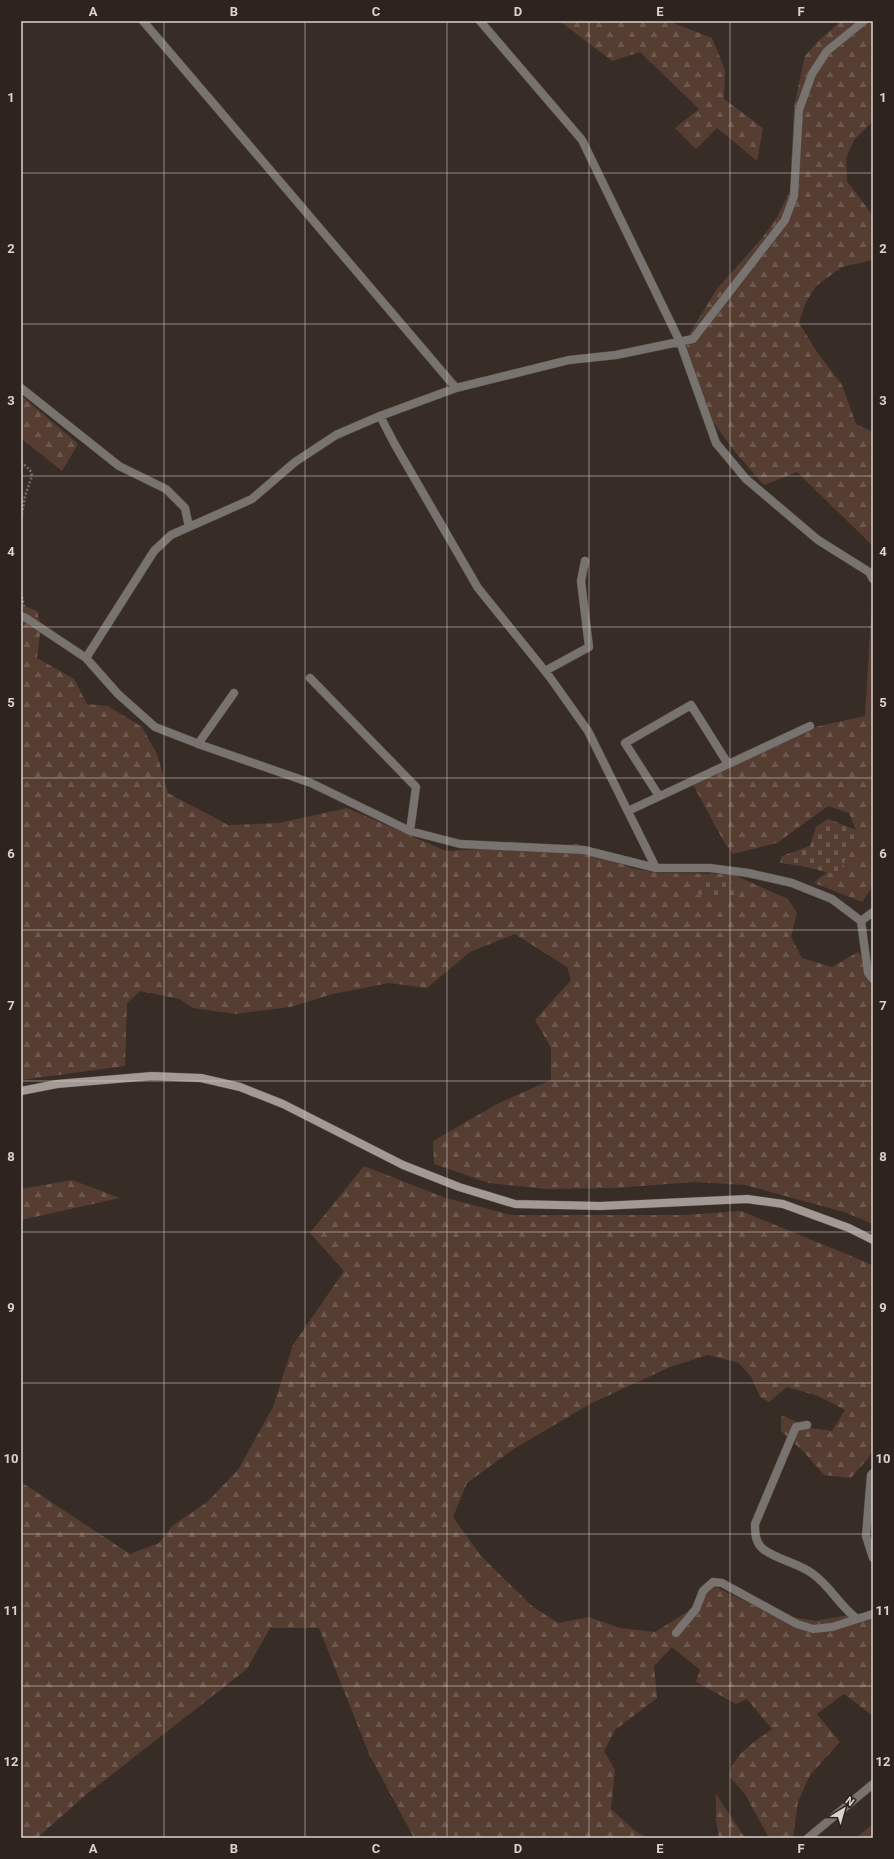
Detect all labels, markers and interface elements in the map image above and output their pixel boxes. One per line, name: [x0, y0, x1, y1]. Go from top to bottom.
text: A: [89, 4, 98, 19]
text: B: [230, 4, 238, 19]
text: C: [372, 4, 381, 19]
text: D: [514, 4, 522, 19]
text: E: [656, 4, 664, 19]
text: F: [797, 4, 805, 19]
text: 1: [7, 90, 15, 105]
text: 1: [879, 90, 887, 105]
text: 2: [7, 241, 15, 256]
text: 2: [879, 241, 887, 256]
text: 3: [7, 393, 15, 408]
text: 3: [879, 393, 887, 408]
text: 4: [7, 544, 15, 559]
text: 4: [879, 544, 887, 559]
text: 5: [7, 695, 15, 710]
text: 5: [879, 695, 887, 710]
text: 6: [7, 846, 15, 861]
text: 6: [879, 846, 887, 861]
text: 7: [7, 998, 15, 1013]
text: 7: [879, 998, 887, 1013]
text: 8: [7, 1149, 15, 1164]
text: 8: [879, 1149, 887, 1164]
text: 9: [7, 1300, 15, 1315]
text: 9: [879, 1300, 887, 1315]
text: 10: [4, 1451, 18, 1466]
text: 10: [876, 1451, 890, 1466]
text: 11: [4, 1603, 18, 1618]
text: 11: [876, 1603, 890, 1618]
text: 12: [4, 1754, 18, 1769]
text: 12: [876, 1754, 890, 1769]
north arrow: [824, 1789, 864, 1829]
text: N: [843, 1794, 857, 1809]
text: A: [89, 1841, 98, 1856]
text: B: [230, 1841, 238, 1856]
text: C: [372, 1841, 381, 1856]
text: D: [514, 1841, 522, 1856]
text: E: [656, 1841, 664, 1856]
text: F: [797, 1841, 805, 1856]

